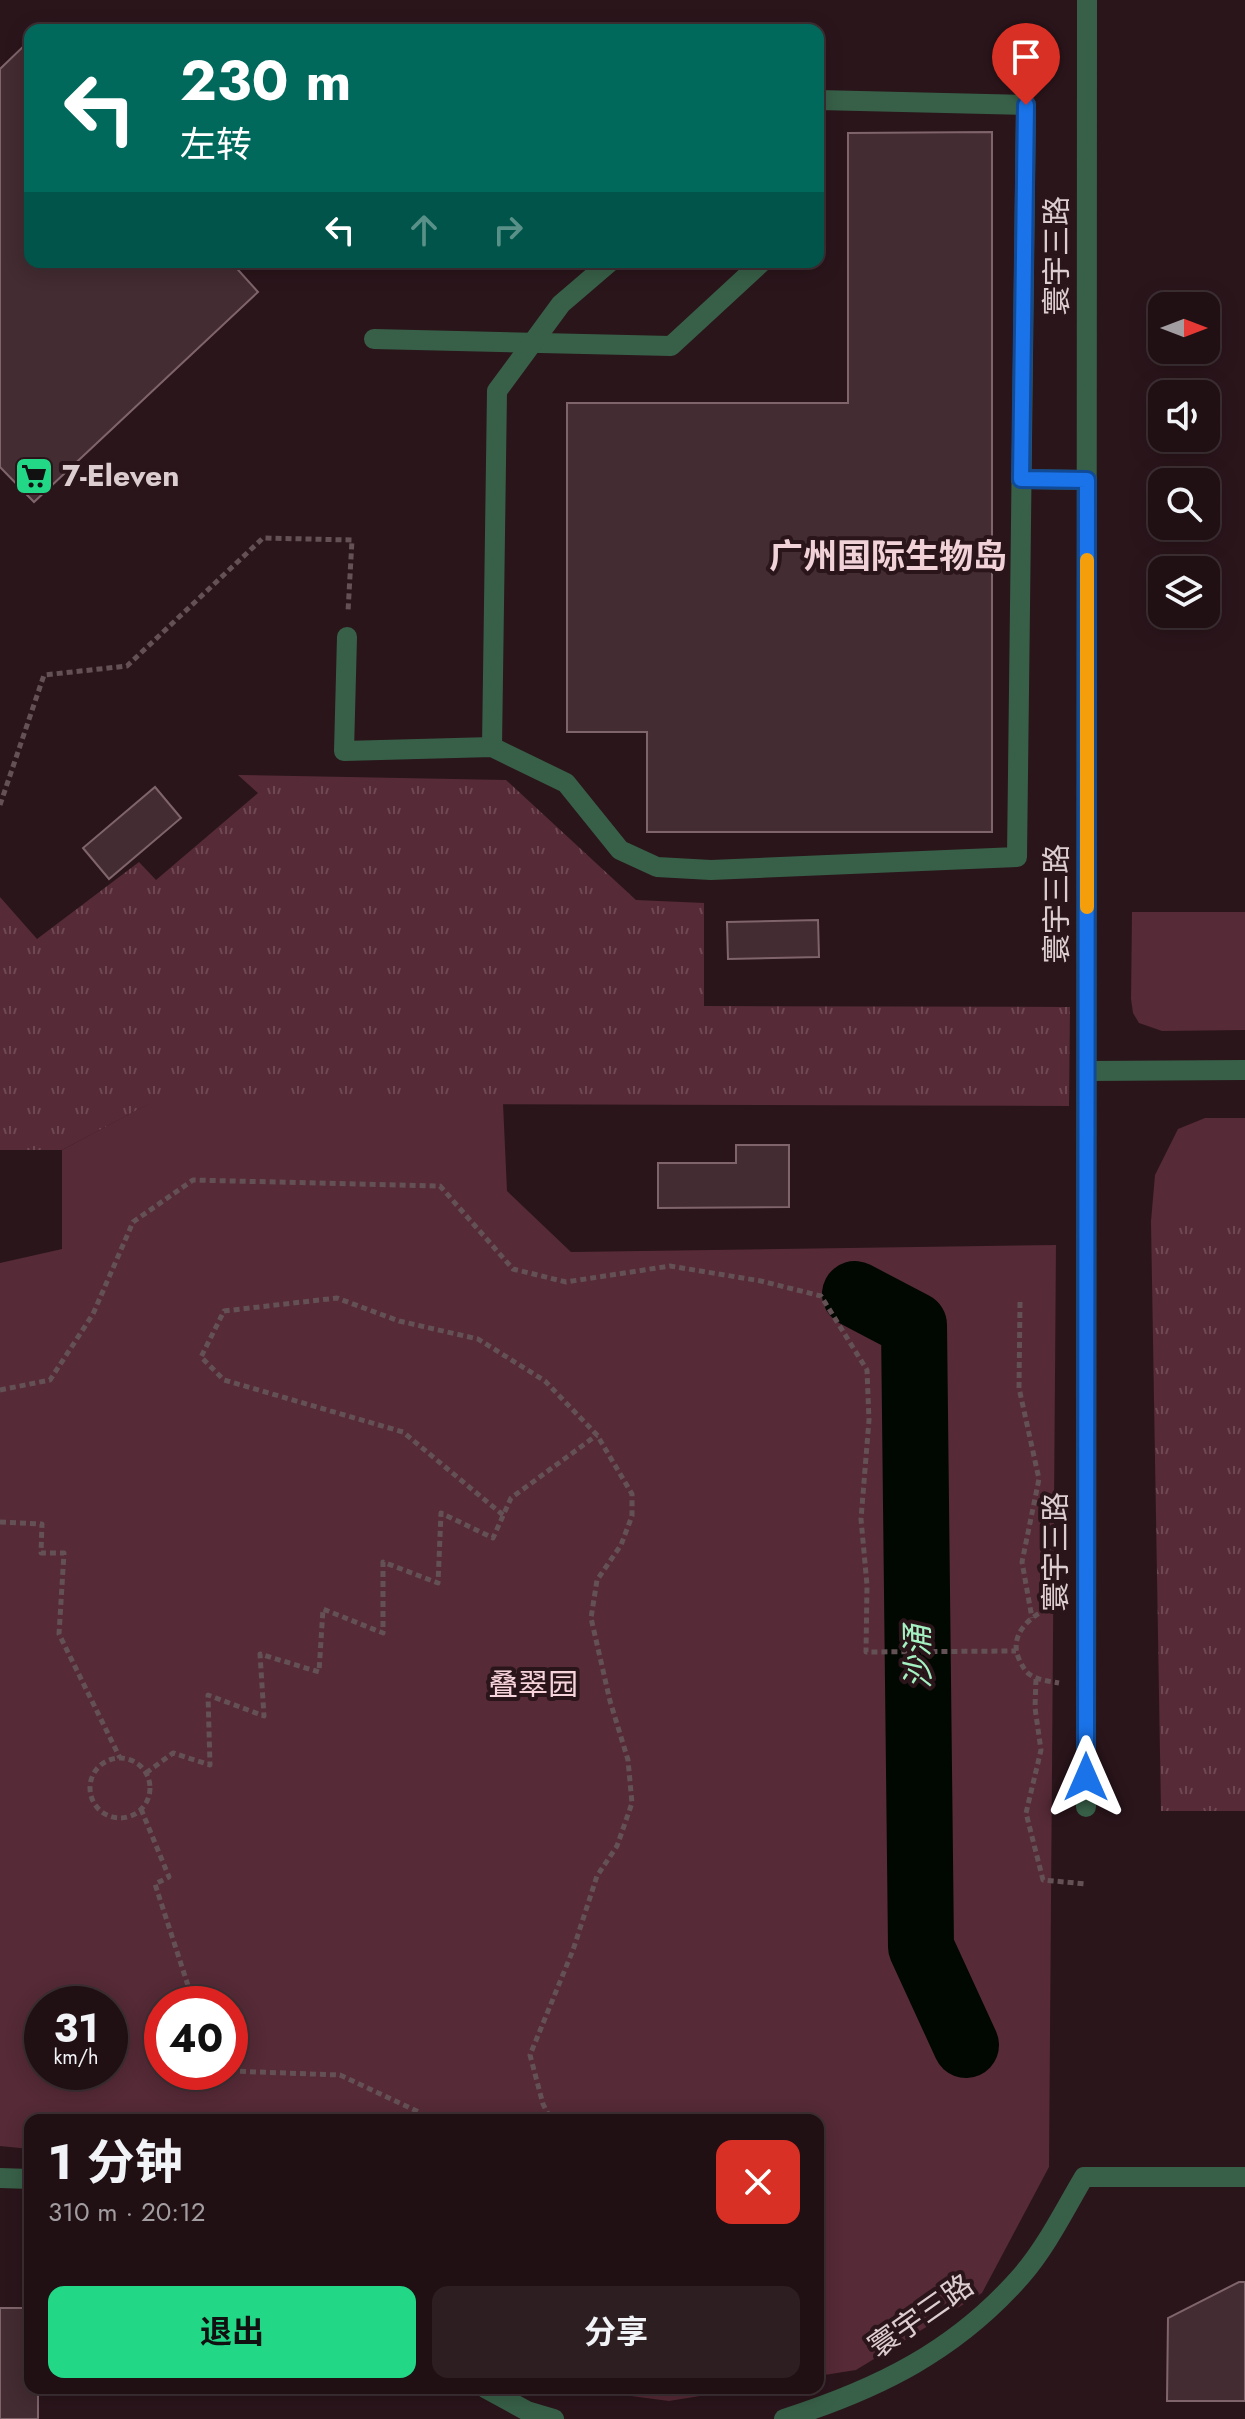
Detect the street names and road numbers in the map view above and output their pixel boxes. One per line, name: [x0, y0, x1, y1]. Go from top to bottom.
street label: 寰宇三路: [1035, 196, 1078, 316]
street label: 寰宇三路: [1035, 844, 1078, 964]
street label: 寰宇三路: [1034, 1492, 1077, 1612]
street label: 寰宇三路: [859, 2264, 982, 2368]

